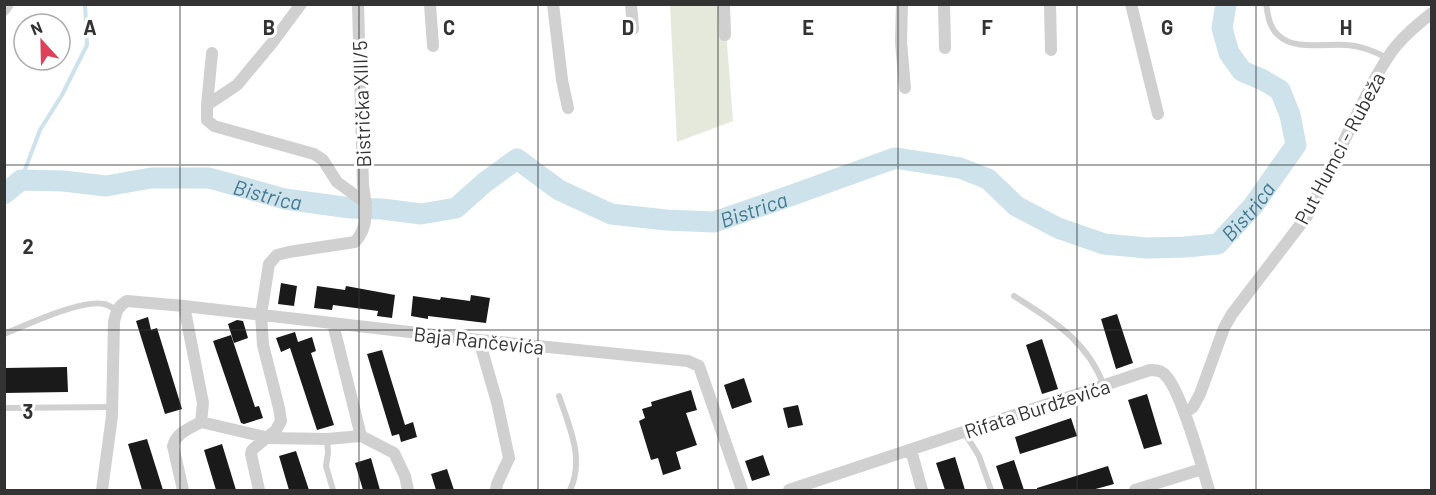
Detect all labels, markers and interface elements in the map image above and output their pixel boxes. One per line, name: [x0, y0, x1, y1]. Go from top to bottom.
north arrow: [12, 12, 72, 72]
text: A: [83, 15, 97, 39]
text: B: [263, 15, 275, 39]
text: C: [443, 15, 455, 39]
text: D: [622, 15, 634, 39]
text: E: [802, 15, 814, 39]
text: F: [981, 15, 993, 39]
text: G: [1161, 15, 1173, 39]
text: H: [1340, 15, 1352, 39]
text: N: [28, 17, 45, 38]
street label: Bistrička XIII/5: [347, 40, 375, 168]
street label: Put Humci - Rubeža: [1289, 68, 1389, 228]
water label: Bistrica: [231, 173, 303, 214]
water label: Bistrica: [1215, 176, 1279, 245]
water label: Bistrica: [716, 185, 790, 232]
text: 2: [22, 234, 34, 258]
street label: Baja Rančevića: [413, 321, 545, 359]
street label: Rifata Burdževića: [961, 373, 1113, 443]
text: 3: [23, 399, 33, 423]

